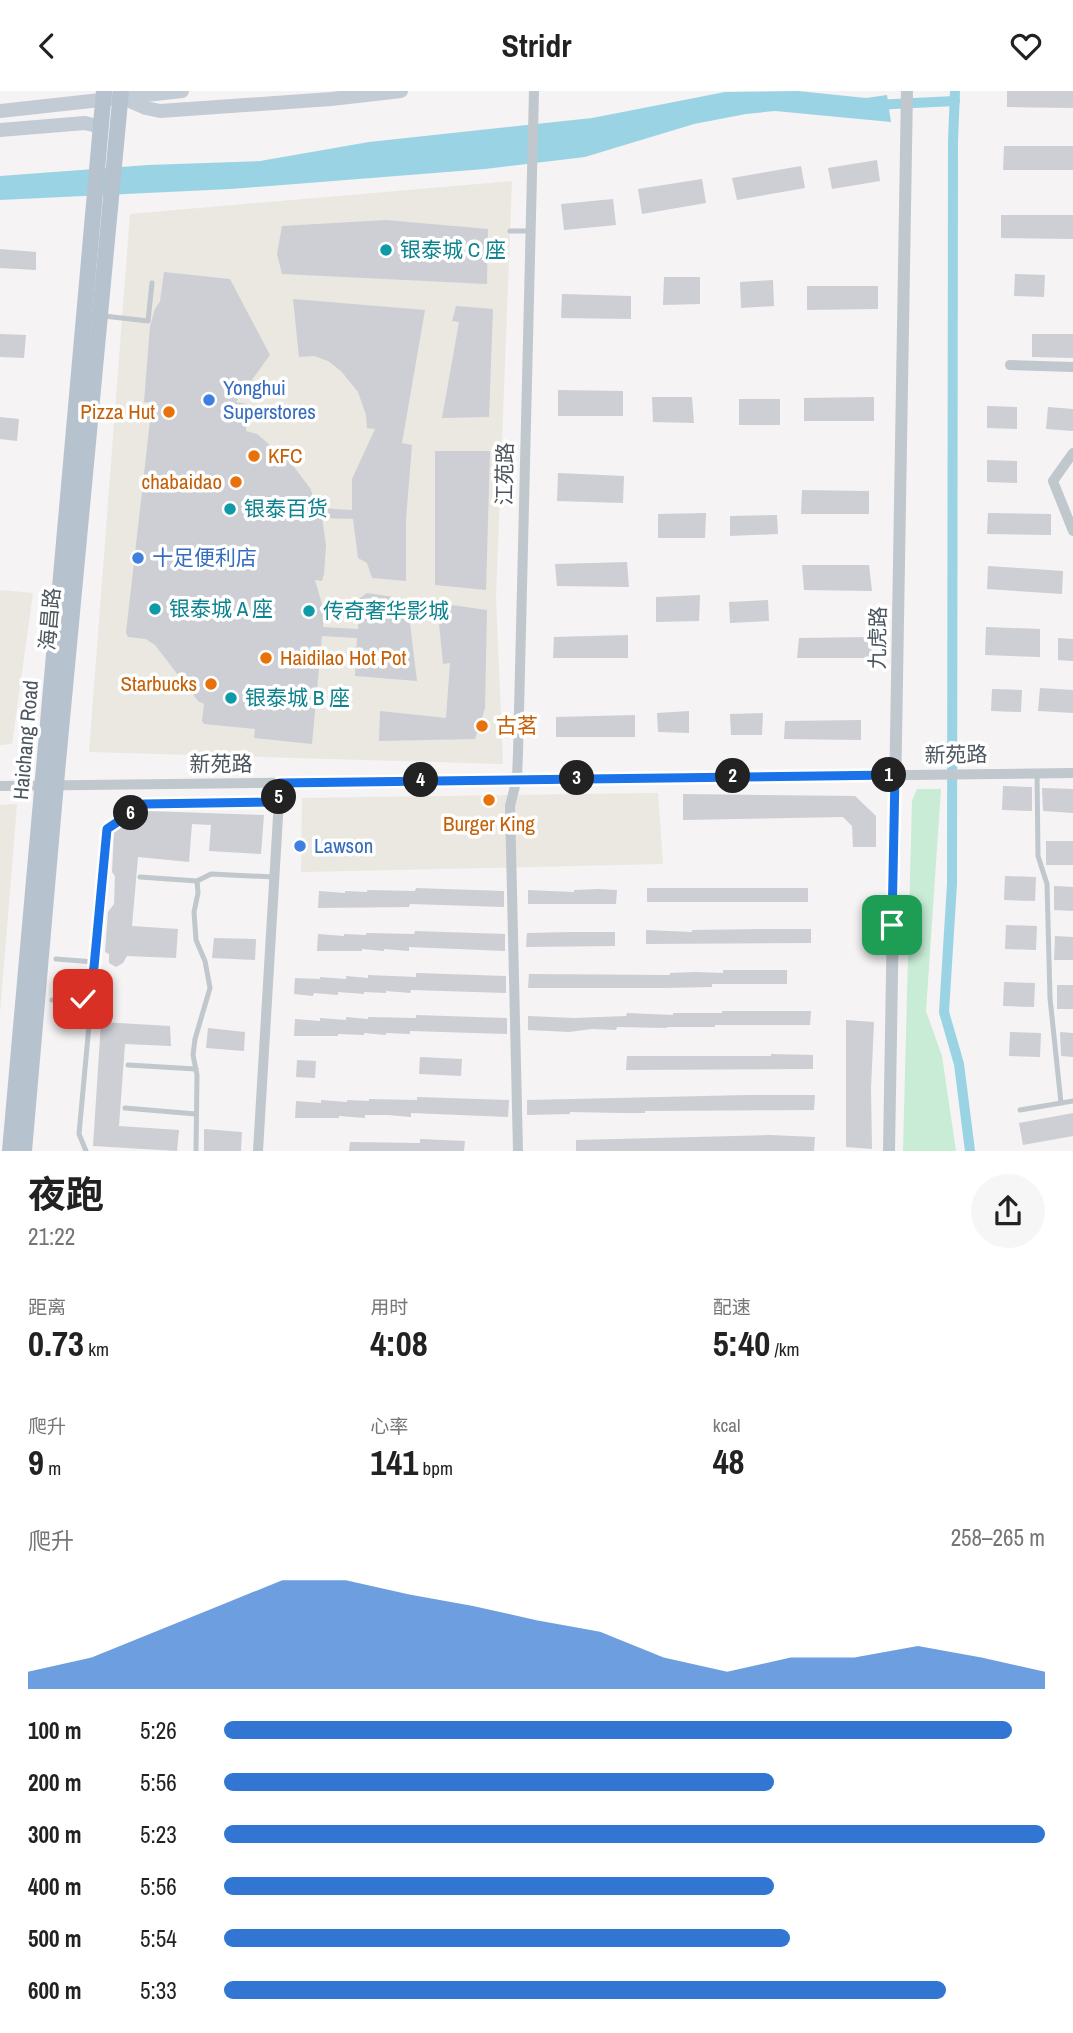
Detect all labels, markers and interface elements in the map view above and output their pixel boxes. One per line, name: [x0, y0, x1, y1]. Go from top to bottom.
text: Stridr: [502, 24, 571, 67]
icon: back: [28, 27, 66, 65]
icon: heart: [1007, 27, 1045, 65]
place label: 银泰城 C 座: [400, 235, 506, 264]
marker: 银泰城 C 座: [378, 242, 394, 258]
place label: Yonghui Superstores: [223, 373, 316, 426]
marker: Yonghui Superstores: [201, 392, 217, 408]
place label: Pizza Hut: [80, 397, 155, 426]
marker: Pizza Hut: [161, 404, 177, 420]
place label: KFC: [268, 441, 302, 470]
street label: 江苑路: [489, 442, 520, 506]
marker: KFC: [246, 448, 262, 464]
place label: chabaidao: [142, 467, 222, 496]
marker: chabaidao: [228, 474, 244, 490]
place label: 银泰百货: [244, 494, 328, 523]
marker: 银泰百货: [222, 501, 238, 517]
place label: 十足便利店: [152, 543, 257, 572]
marker: 十足便利店: [130, 550, 146, 566]
street label: 海昌路: [32, 586, 67, 652]
place label: 银泰城 A 座: [169, 594, 273, 623]
place label: 传奇奢华影城: [323, 596, 449, 625]
marker: 银泰城 A 座: [147, 601, 163, 617]
marker: 传奇奢华影城: [301, 603, 317, 619]
street label: 九虎路: [862, 606, 893, 670]
place label: Haidilao Hot Pot: [280, 643, 407, 672]
marker: Haidilao Hot Pot: [258, 650, 274, 666]
place label: Starbucks: [120, 669, 197, 698]
marker: Starbucks: [203, 676, 219, 692]
street label: Haichang Road: [6, 679, 45, 801]
place label: 银泰城 B 座: [245, 683, 350, 712]
marker: 银泰城 B 座: [223, 690, 239, 706]
place label: 古茗: [496, 711, 538, 740]
marker: 古茗: [474, 718, 490, 734]
street label: 新苑路: [924, 739, 988, 770]
street label: 新苑路: [190, 749, 253, 778]
pin: 1: [872, 757, 906, 793]
pin: 2: [716, 759, 750, 793]
pin: 3: [560, 761, 594, 795]
text: 1: [884, 761, 893, 787]
text: 2: [728, 762, 737, 788]
pin: 4: [404, 763, 438, 797]
text: 3: [572, 764, 581, 790]
text: 4: [416, 766, 425, 792]
pin: 5: [262, 779, 296, 815]
text: 5: [274, 783, 283, 809]
marker: Burger King: [481, 792, 497, 808]
pin: 6: [114, 795, 148, 831]
text: 6: [126, 799, 135, 825]
place label: Burger King: [443, 809, 535, 838]
place label: Lawson: [314, 831, 373, 860]
marker: Lawson: [292, 838, 308, 854]
pin: [862, 895, 922, 955]
icon: arrive: [873, 906, 911, 944]
pin: [53, 969, 113, 1029]
icon: check: [64, 980, 102, 1018]
text: 夜跑: [28, 1169, 104, 1220]
button: share: [971, 1174, 1045, 1248]
text: 21:22: [28, 1221, 75, 1252]
text: 距离: [28, 1294, 66, 1320]
text: 用时: [370, 1294, 408, 1320]
text: 配速: [713, 1294, 751, 1320]
text: 0.73: [28, 1320, 84, 1367]
text: 4:08: [370, 1320, 428, 1367]
text: 5:40: [713, 1320, 770, 1367]
text: km: [84, 1336, 109, 1362]
text: /km: [770, 1336, 800, 1362]
text: kcal: [713, 1412, 740, 1438]
text: 爬升: [28, 1413, 66, 1439]
text: 心率: [370, 1413, 408, 1439]
text: 48: [713, 1438, 745, 1485]
text: 9: [28, 1439, 44, 1486]
text: 141: [370, 1439, 418, 1486]
text: m: [44, 1455, 61, 1481]
text: bpm: [418, 1455, 453, 1481]
text: 258–265 m: [951, 1522, 1045, 1553]
text: 爬升: [28, 1525, 74, 1556]
text: 100 m: [28, 1715, 81, 1746]
text: 5:26: [140, 1715, 177, 1746]
text: 200 m: [28, 1767, 81, 1798]
text: 5:56: [140, 1767, 177, 1798]
text: 300 m: [28, 1819, 81, 1850]
text: 5:23: [140, 1819, 177, 1850]
text: 400 m: [28, 1871, 81, 1902]
text: 5:56: [140, 1871, 177, 1902]
text: 500 m: [28, 1923, 81, 1954]
text: 5:54: [140, 1923, 177, 1954]
text: 600 m: [28, 1975, 81, 2006]
text: 5:33: [140, 1975, 177, 2006]

